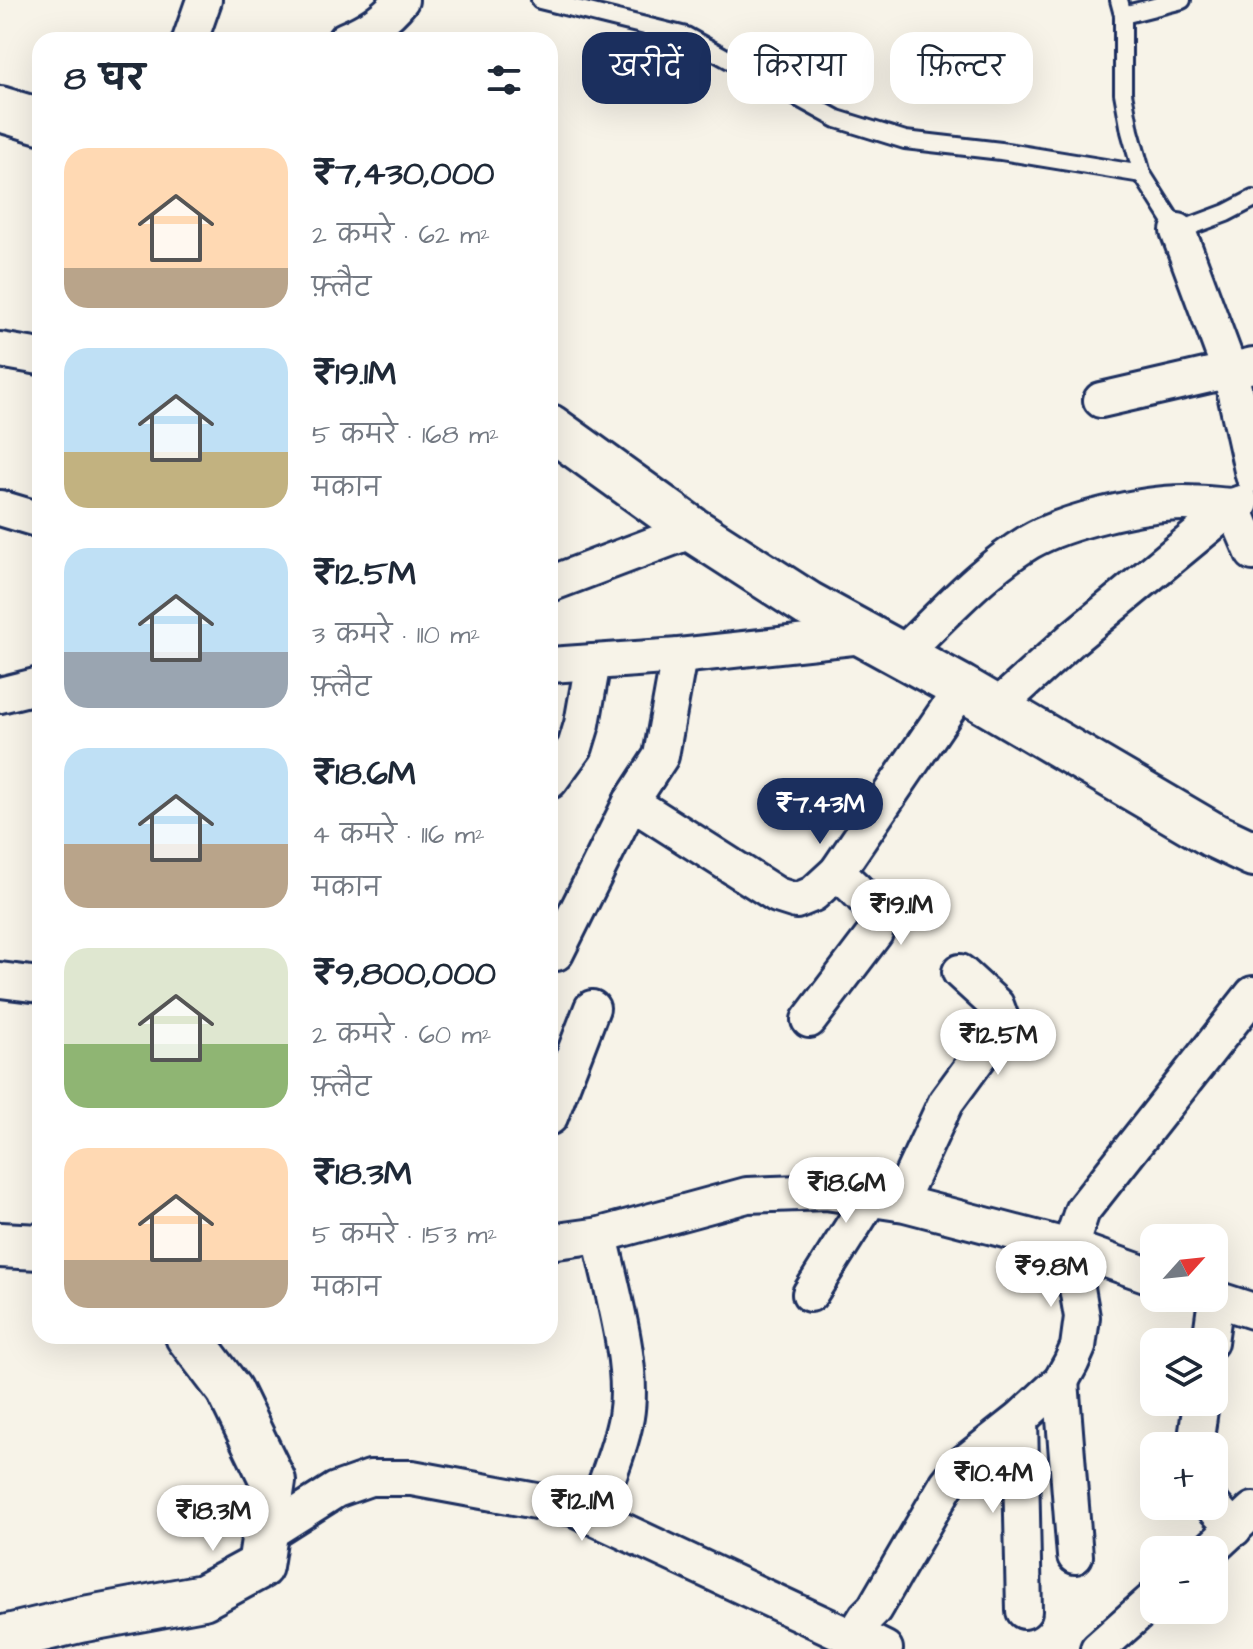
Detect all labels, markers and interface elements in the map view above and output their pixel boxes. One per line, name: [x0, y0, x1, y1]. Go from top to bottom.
chip: खरीदें: [582, 32, 711, 104]
chip: किराया: [727, 32, 874, 104]
chip: फ़िल्टर: [890, 32, 1033, 104]
text: 8 घर: [64, 55, 145, 103]
icon: filters: [482, 58, 526, 102]
text: ₹7,430,000: [312, 150, 495, 198]
icon: home: [128, 180, 224, 276]
text: 2 कमरे · 62 m²: [312, 217, 490, 253]
text: फ़्लैट: [312, 270, 371, 306]
text: ₹19.1M: [312, 350, 396, 398]
icon: home: [128, 380, 224, 476]
text: 5 कमरे · 168 m²: [312, 417, 499, 453]
text: मकान: [312, 470, 381, 506]
text: ₹12.5M: [312, 550, 416, 598]
icon: home: [128, 580, 224, 676]
text: 3 कमरे · 110 m²: [312, 617, 480, 653]
text: फ़्लैट: [312, 670, 371, 706]
text: ₹18.6M: [312, 750, 416, 798]
pin: ₹7.43M: [755, 778, 885, 846]
icon: home: [128, 780, 224, 876]
text: ₹7.43M: [775, 786, 865, 822]
text: 4 कमरे · 116 m²: [312, 817, 485, 853]
text: मकान: [312, 870, 381, 906]
pin: ₹19.1M: [836, 879, 966, 947]
text: ₹19.1M: [869, 887, 933, 923]
text: ₹9,800,000: [312, 950, 496, 998]
icon: home: [128, 980, 224, 1076]
pin: ₹12.5M: [933, 1009, 1063, 1077]
text: 2 कमरे · 60 m²: [312, 1017, 492, 1053]
text: ₹12.5M: [958, 1017, 1038, 1053]
text: फ़्लैट: [312, 1070, 371, 1106]
text: ₹18.3M: [312, 1150, 412, 1198]
pin: ₹18.6M: [781, 1157, 911, 1225]
text: ₹18.6M: [806, 1165, 886, 1201]
icon: home: [128, 1180, 224, 1276]
text: 5 कमरे · 153 m²: [312, 1217, 497, 1253]
north arrow: [1140, 1224, 1228, 1312]
map controls: [1140, 1224, 1228, 1624]
pin: ₹9.8M: [995, 1241, 1107, 1309]
text: ₹9.8M: [1014, 1249, 1088, 1285]
text: मकान: [312, 1270, 381, 1306]
button: layers: [1140, 1328, 1228, 1416]
button: +: [1140, 1432, 1228, 1520]
pin: ₹10.4M: [928, 1447, 1058, 1515]
text: ₹10.4M: [953, 1455, 1033, 1491]
pin: ₹12.1M: [517, 1475, 647, 1543]
text: ₹12.1M: [550, 1483, 614, 1519]
pin: ₹18.3M: [148, 1485, 278, 1553]
text: ₹18.3M: [175, 1493, 251, 1529]
button: −: [1140, 1536, 1228, 1624]

